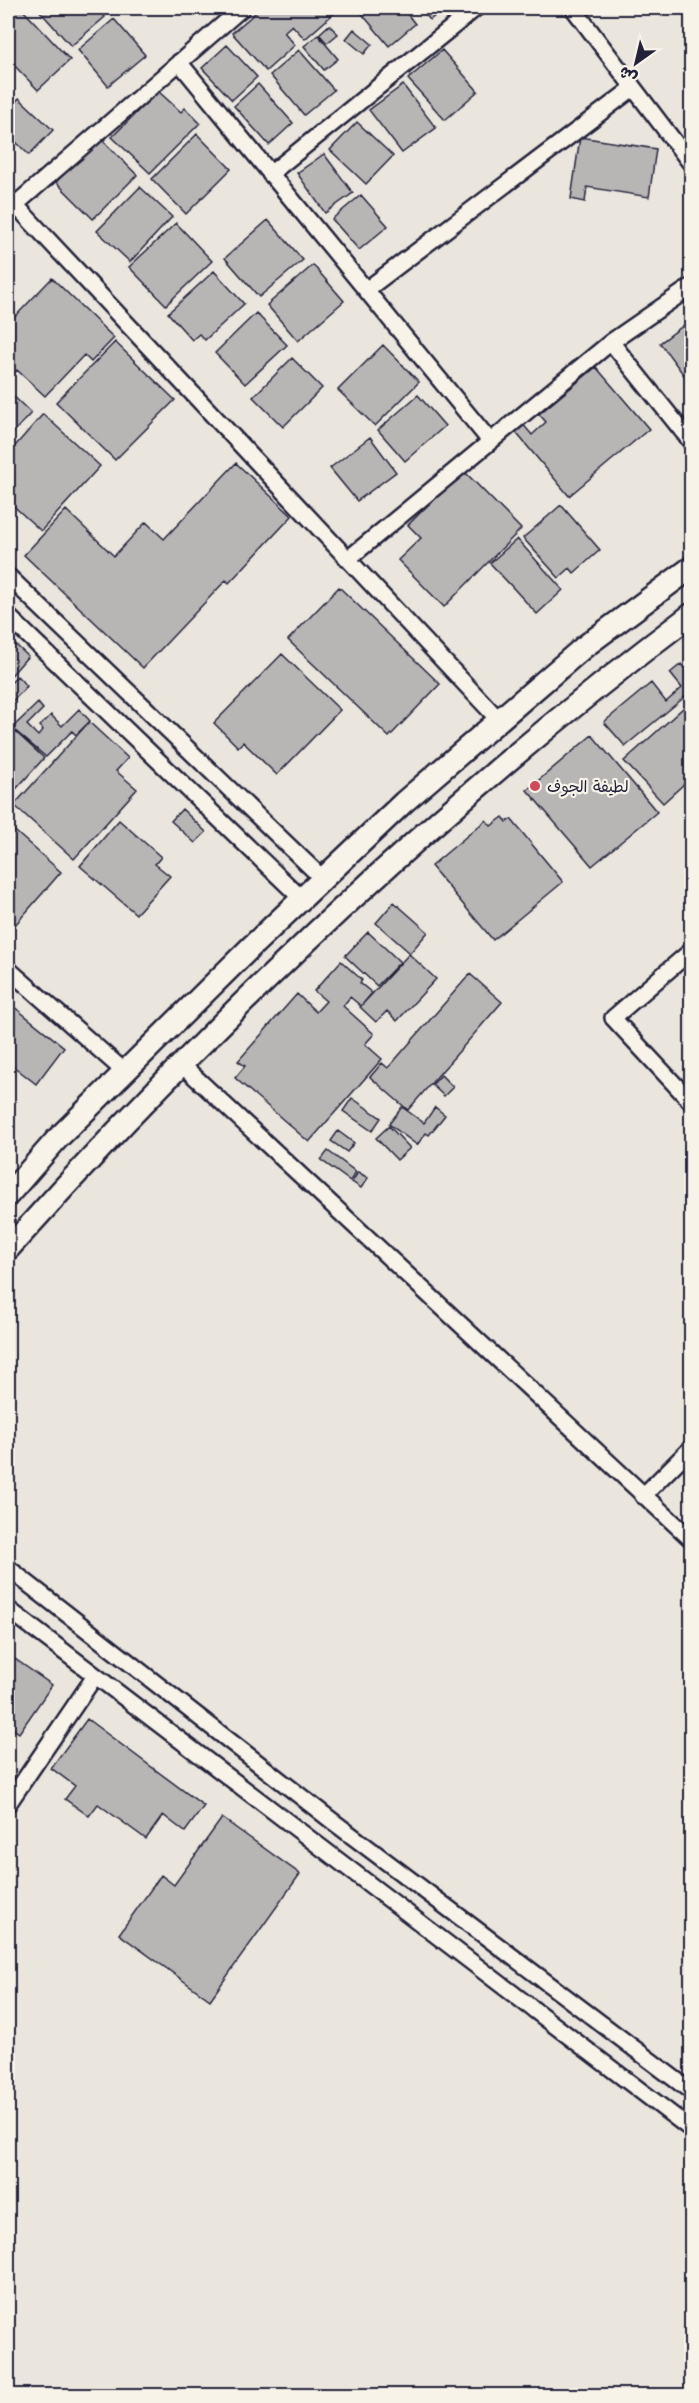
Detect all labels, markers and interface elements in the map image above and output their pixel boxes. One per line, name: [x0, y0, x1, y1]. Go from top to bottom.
north arrow: [606, 33, 666, 93]
text: ش: [615, 61, 641, 89]
place label: لطيفة الجوف: [547, 776, 629, 797]
marker: لطيفة الجوف: [528, 779, 542, 793]

